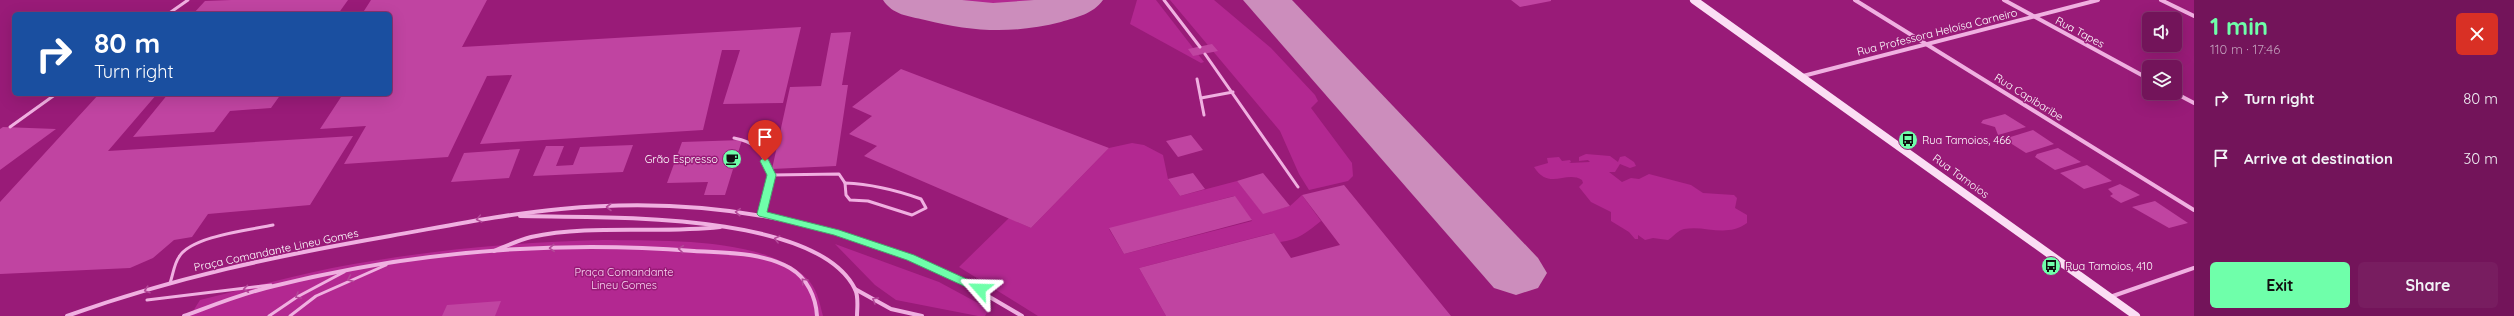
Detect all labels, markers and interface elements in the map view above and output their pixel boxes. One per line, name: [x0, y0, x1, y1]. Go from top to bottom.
street label: Rua Professora Heloísa Carneiro: [1855, 5, 2019, 59]
text: 1 min: [2210, 11, 2268, 41]
map controls: [2142, 12, 2182, 100]
button: sound: [2142, 12, 2182, 52]
street label: Rua Tapes: [2053, 13, 2107, 51]
button: close: [2456, 13, 2498, 55]
text: 80 m: [94, 25, 160, 60]
icon: right: [28, 28, 80, 80]
text: 110 m · 17:46: [2210, 41, 2280, 57]
text: Turn right: [94, 60, 174, 83]
button: layers: [2142, 60, 2182, 100]
street label: Rua Capibaribe: [1992, 70, 2066, 124]
icon: right: [2210, 87, 2232, 109]
text: Turn right: [2244, 89, 2315, 108]
text: 80 m: [2463, 89, 2498, 108]
pin: [748, 120, 782, 161]
icon: arrive: [754, 126, 776, 148]
bus stop icon: Rua Tamoios, 466: [1897, 129, 1919, 151]
place label: Rua Tamoios, 466: [1922, 133, 2011, 147]
icon: arrive: [2210, 147, 2232, 169]
cafe icon: Grão Espresso: [721, 148, 743, 170]
text: Arrive at destination: [2244, 149, 2393, 168]
text: 30 m: [2463, 149, 2498, 168]
street label: Rua Tamoios: [1930, 151, 1992, 201]
place label: Grão Espresso: [645, 152, 718, 166]
one-way arrow: [606, 203, 612, 211]
one-way arrow: [735, 208, 741, 217]
one-way arrow: [476, 215, 483, 223]
street label: Praça Comandante Lineu Gomes: [192, 226, 360, 274]
one-way arrow: [774, 235, 780, 243]
one-way arrow: [549, 243, 555, 252]
one-way arrow: [678, 245, 685, 254]
bus stop icon: Rua Tamoios, 410: [2040, 255, 2062, 277]
place label: Rua Tamoios, 410: [2065, 259, 2153, 273]
button: Exit: [2210, 262, 2350, 308]
button: Share: [2358, 262, 2498, 308]
park label: Praça Comandante Lineu Gomes: [574, 265, 674, 292]
position arrow: [959, 268, 1001, 310]
one-way arrow: [347, 274, 354, 282]
one-way arrow: [801, 278, 809, 286]
one-way arrow: [243, 284, 249, 293]
one-way arrow: [144, 285, 151, 294]
one-way arrow: [295, 292, 303, 299]
one-way arrow: [872, 298, 879, 305]

